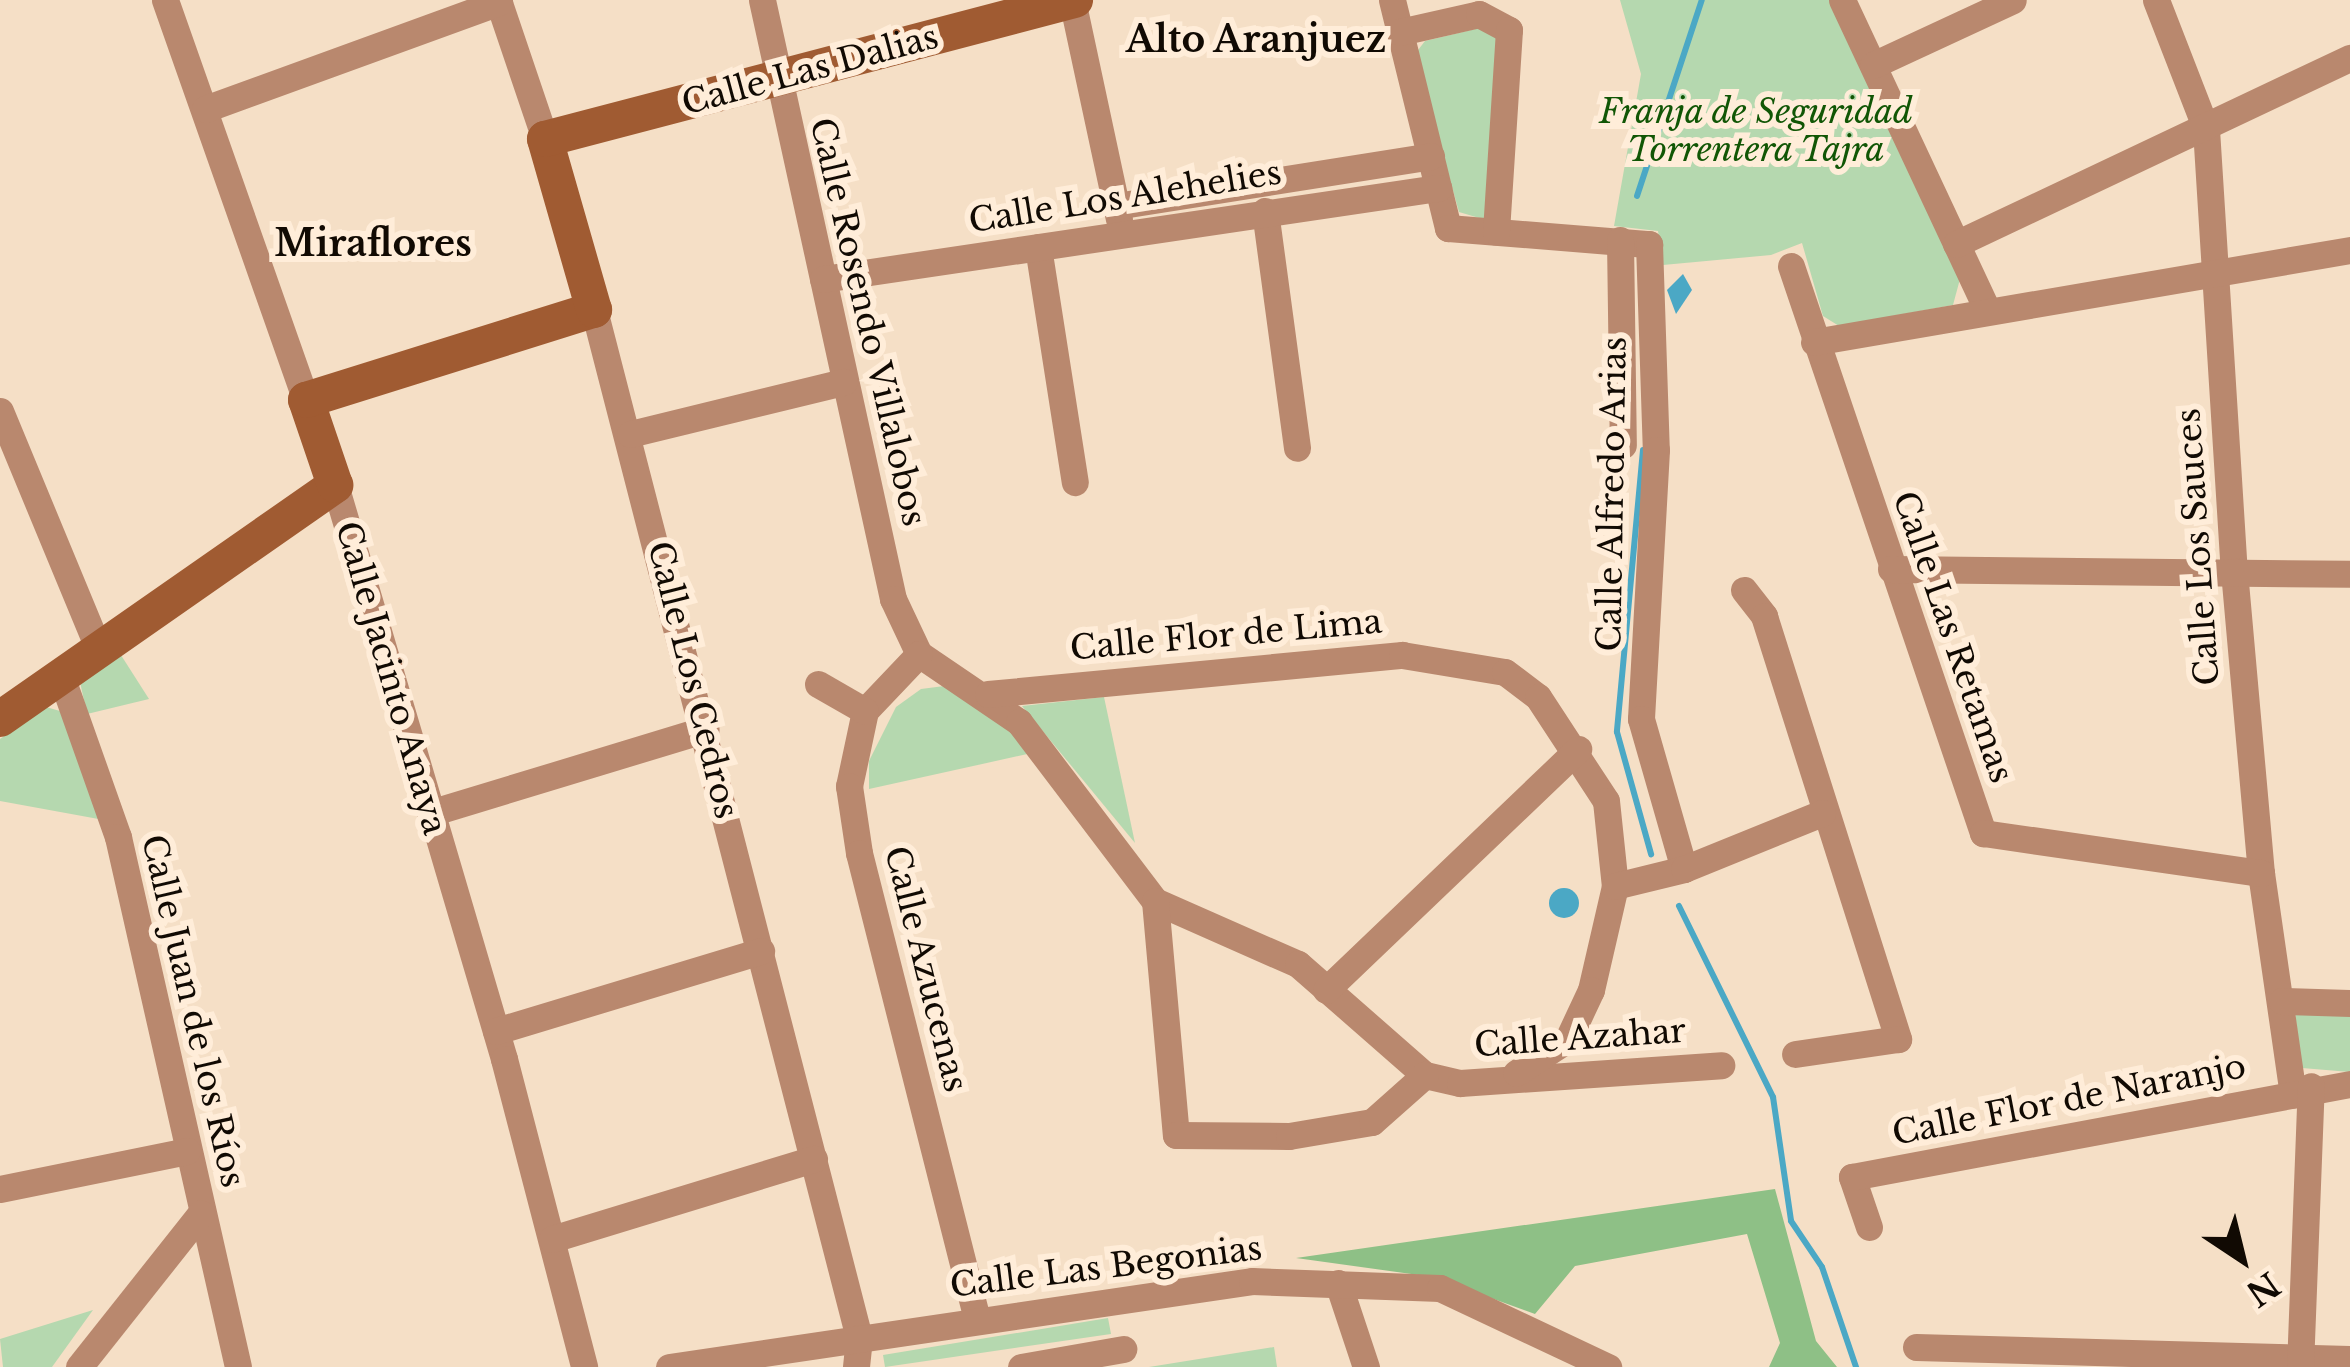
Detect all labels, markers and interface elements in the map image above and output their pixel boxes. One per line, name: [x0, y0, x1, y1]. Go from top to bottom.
street label: Calle Las Dalias: [677, 17, 943, 123]
district label: Alto Aranjuez: [1125, 18, 1387, 62]
park label: Franja de Seguridad Torrentera Tajra: [1599, 92, 1913, 170]
street label: Calle Rosendo Villalobos: [802, 114, 934, 530]
street label: Calle Los Alehelies: [965, 153, 1285, 241]
district label: Miraflores: [274, 222, 472, 266]
street label: Calle Alfredo Arias: [1589, 335, 1635, 653]
street label: Calle Los Sauces: [2169, 407, 2227, 687]
street label: Calle Las Retamas: [1885, 486, 2021, 788]
street label: Calle Jacinto Anaya: [327, 516, 455, 840]
street label: Calle Los Cedros: [639, 537, 747, 823]
street label: Calle Flor de Lima: [1068, 602, 1384, 668]
street label: Calle Juan de los Ríos: [133, 831, 253, 1191]
street label: Calle Azucenas: [876, 841, 976, 1097]
street label: Calle Azahar: [1472, 1011, 1688, 1065]
street label: Calle Flor de Naranjo: [1888, 1046, 2250, 1154]
north arrow: [2182, 1199, 2302, 1319]
street label: Calle Las Begonias: [948, 1228, 1264, 1306]
text: N: [2238, 1263, 2287, 1315]

